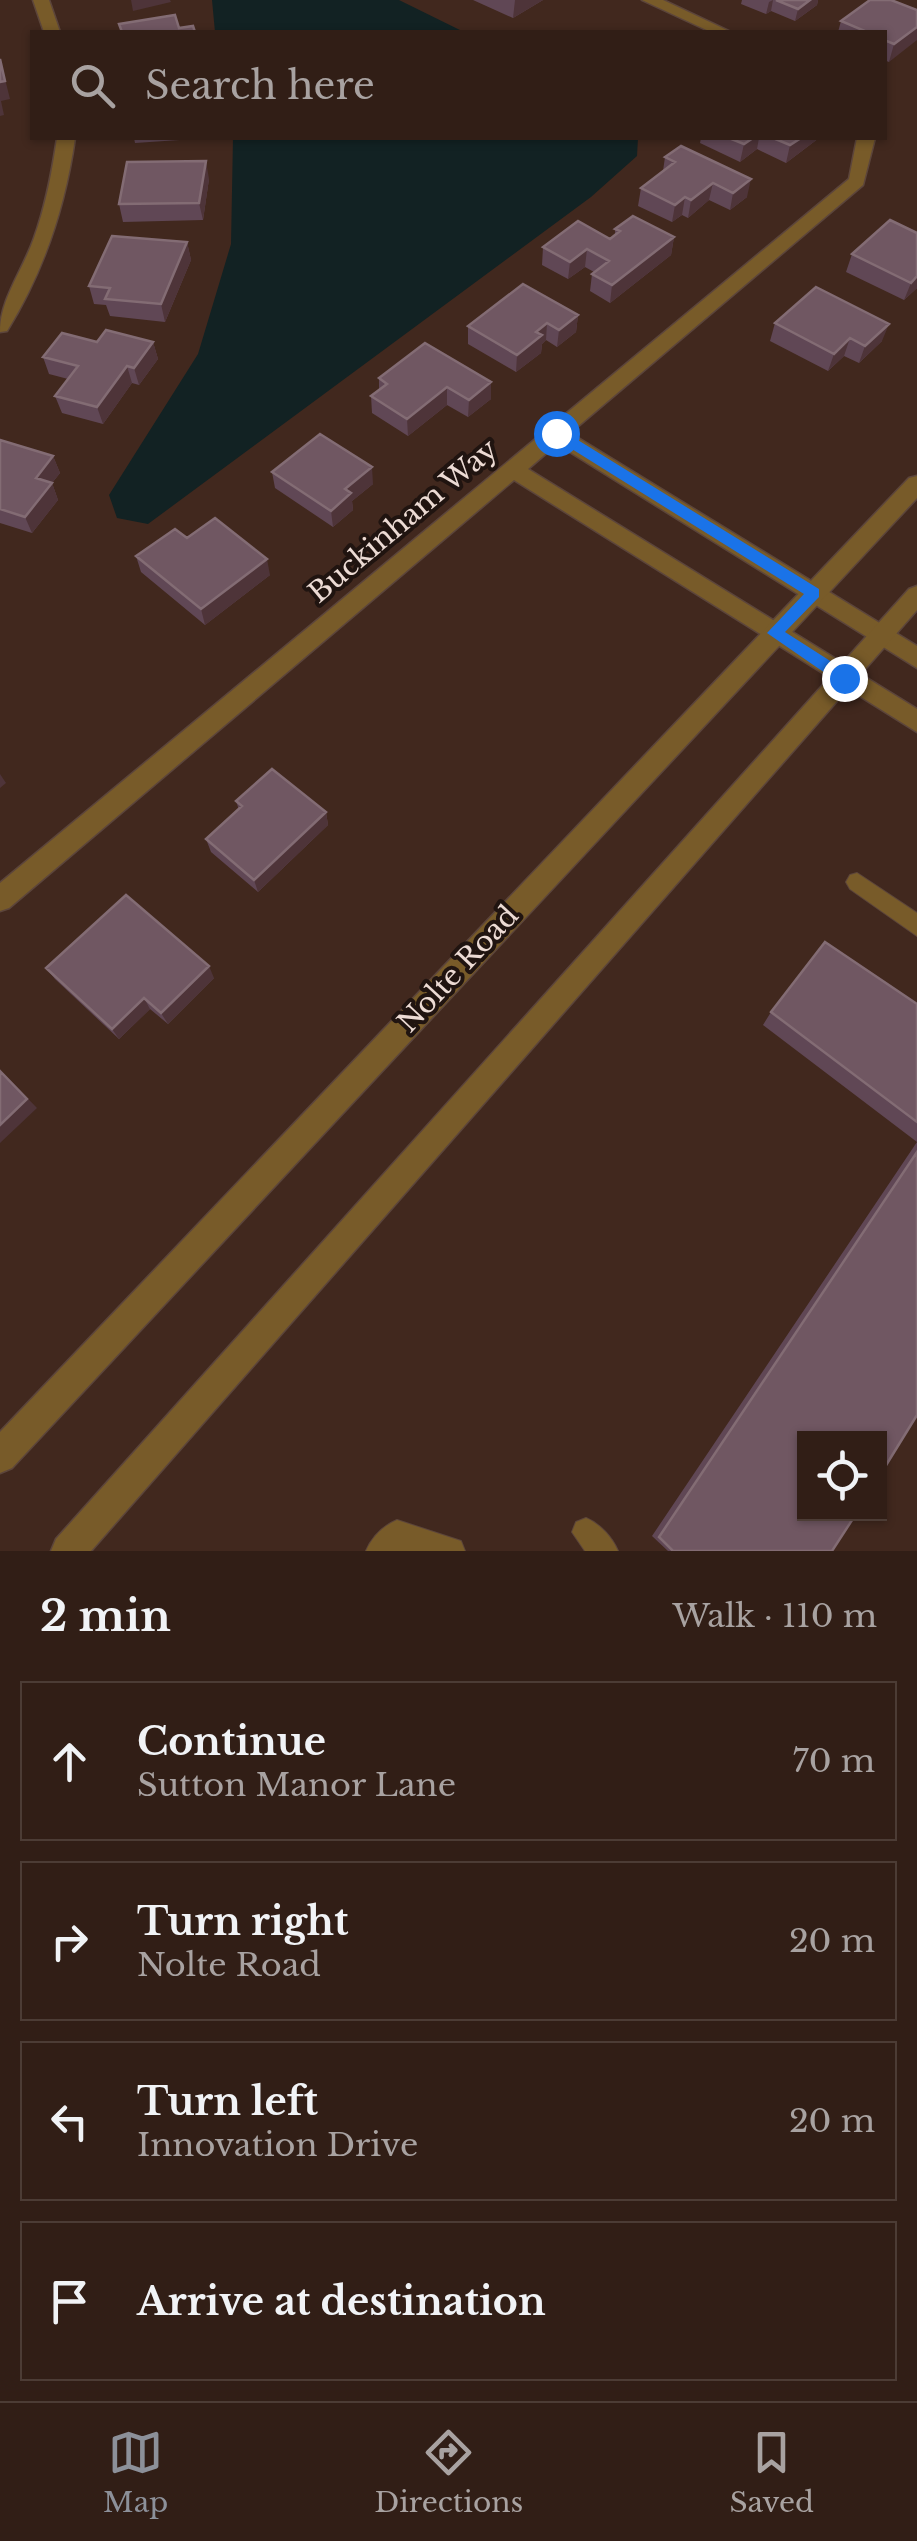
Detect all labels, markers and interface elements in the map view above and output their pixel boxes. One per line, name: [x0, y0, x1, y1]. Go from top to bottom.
search box: [30, 30, 887, 140]
icon: search: [65, 58, 120, 113]
text: Search here: [145, 62, 375, 109]
route start: [534, 411, 580, 457]
street label: Buckinham Way: [301, 432, 505, 610]
route end: [822, 656, 868, 702]
street label: Nolte Road: [390, 898, 526, 1040]
map controls: [797, 1431, 887, 1521]
button: locate: [797, 1431, 887, 1521]
text: 2 min: [40, 1590, 171, 1642]
text: Walk · 110 m: [672, 1596, 877, 1636]
text: Continue: [137, 1718, 326, 1765]
icon: ahead: [42, 1734, 97, 1789]
text: 70 m: [793, 1741, 875, 1781]
text: Sutton Manor Lane: [137, 1765, 456, 1805]
text: Turn right: [137, 1898, 348, 1945]
icon: right: [42, 1914, 97, 1969]
text: 20 m: [789, 1921, 875, 1961]
text: Nolte Road: [137, 1945, 321, 1985]
text: Turn left: [137, 2078, 318, 2125]
icon: left: [42, 2094, 97, 2149]
text: 20 m: [789, 2101, 875, 2141]
text: Innovation Drive: [137, 2125, 418, 2165]
icon: arrive: [42, 2274, 97, 2329]
text: Arrive at destination: [137, 2278, 546, 2325]
tab: Map: [103, 2425, 168, 2520]
tab: Directions: [374, 2425, 523, 2520]
tab: Saved: [729, 2425, 814, 2520]

